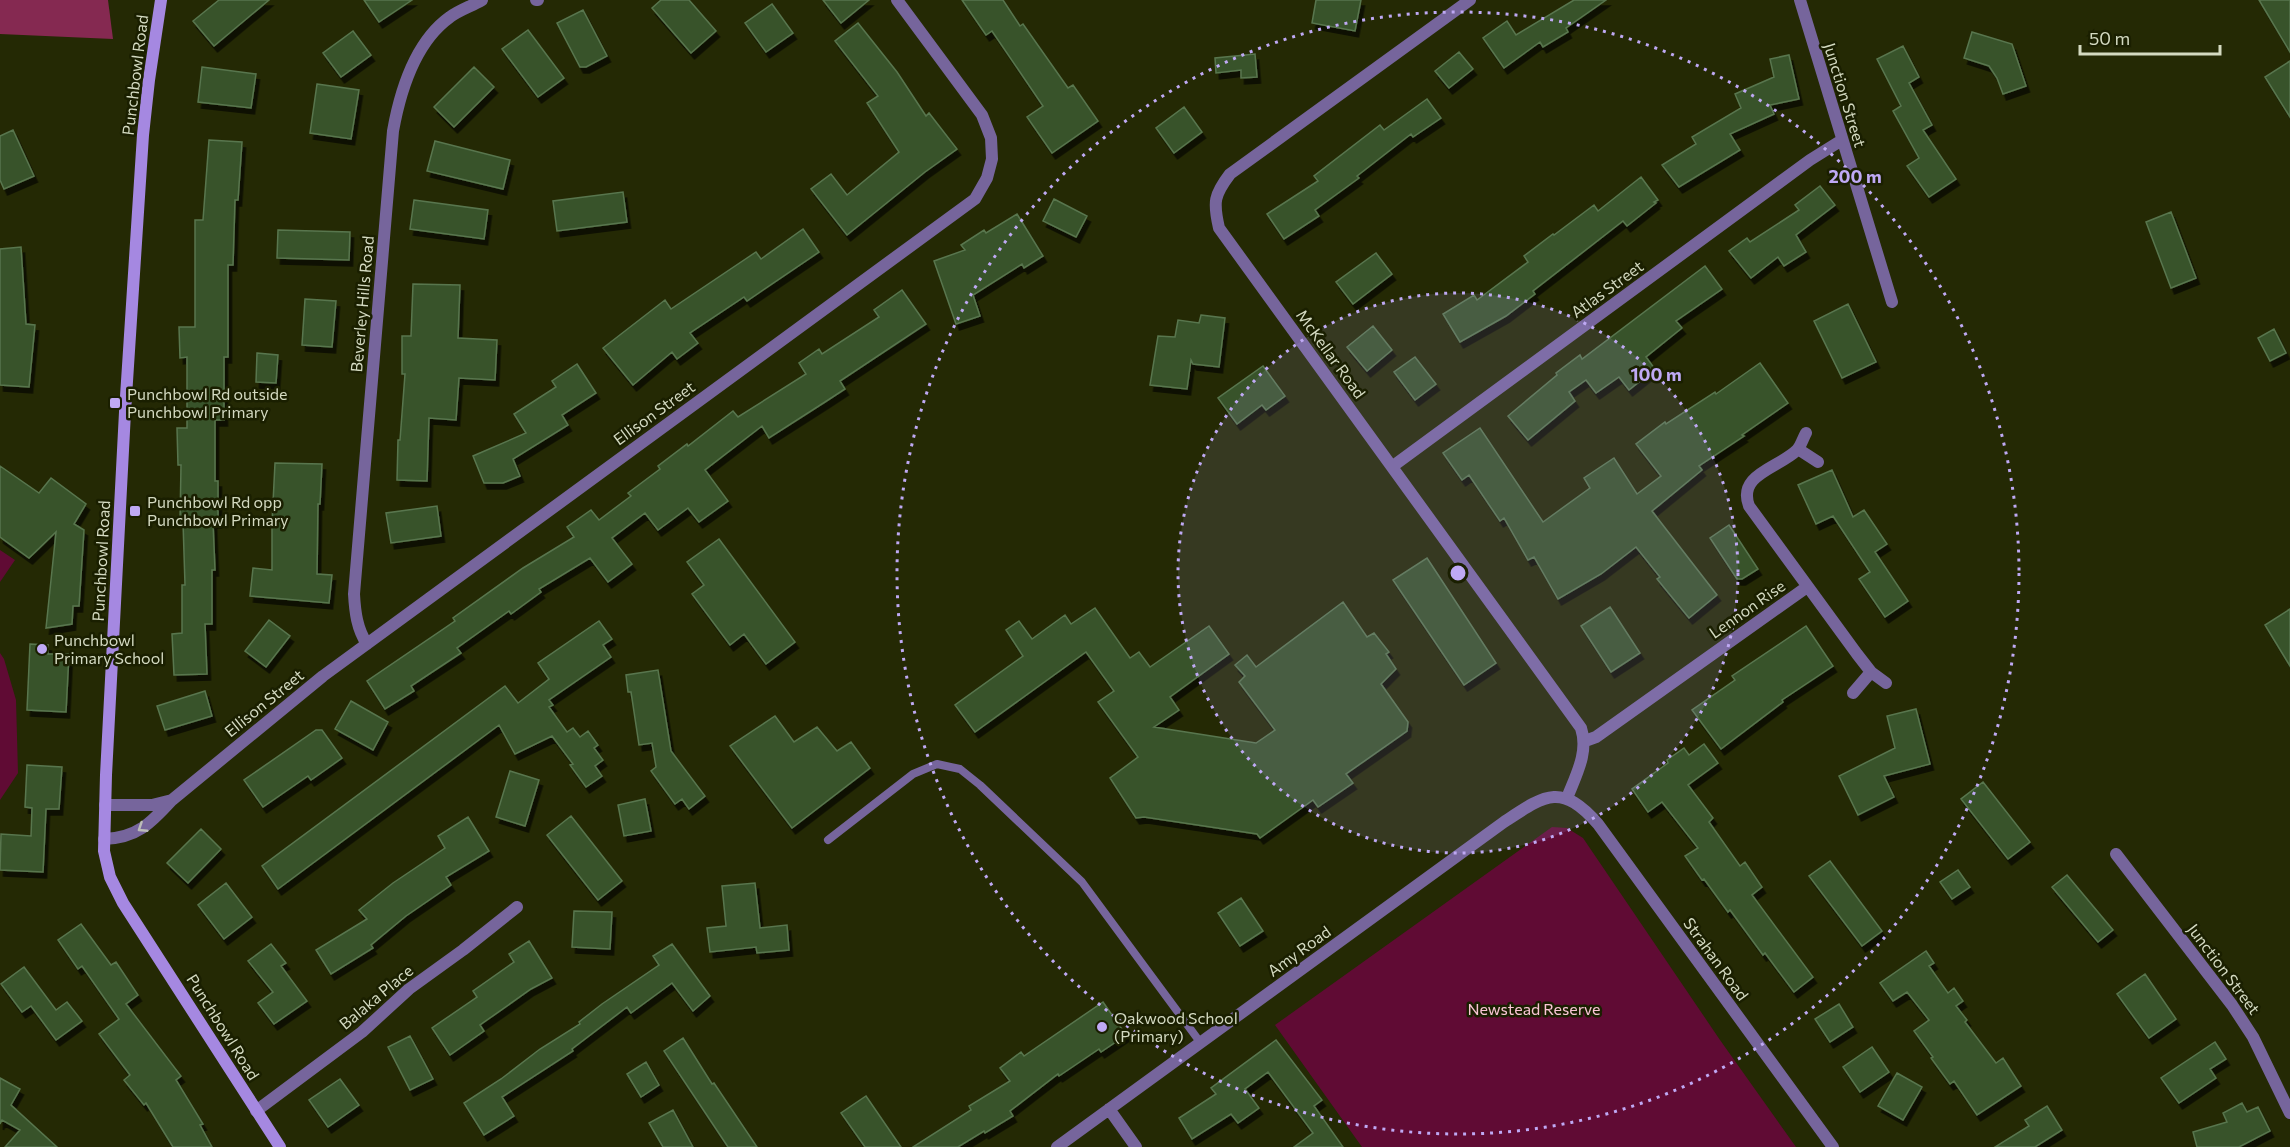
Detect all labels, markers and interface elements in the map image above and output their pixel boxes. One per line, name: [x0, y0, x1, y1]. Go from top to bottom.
street label: Punchbowl Road: [118, 14, 151, 136]
scale bar: [2080, 18, 2220, 56]
text: 50 m: [2089, 27, 2130, 49]
street label: Junction Street: [1821, 40, 1871, 150]
text: 200 m: [1828, 165, 1882, 187]
street label: Beverley Hills Road: [346, 235, 377, 373]
street label: Atlas Street: [1567, 256, 1647, 321]
street label: McKellar Road: [1293, 306, 1370, 402]
text: 100 m: [1630, 363, 1682, 385]
street label: Ellison Street: [609, 376, 698, 449]
place label: Punchbowl Rd outside Punchbowl Primary: [127, 384, 288, 421]
marker: Punchbowl Rd outside Punchbowl Primary: [108, 396, 122, 410]
place label: Punchbowl Rd opp Punchbowl Primary: [147, 492, 288, 529]
street label: Punchbowl Road: [88, 500, 113, 622]
marker: Punchbowl Rd opp Punchbowl Primary: [128, 504, 142, 518]
centre of rings: [1448, 563, 1468, 583]
street label: Lennon Rise: [1705, 575, 1788, 642]
place label: Punchbowl Primary School: [54, 630, 164, 667]
marker: Punchbowl Primary School: [35, 642, 49, 656]
street label: Ellison Street: [220, 665, 307, 740]
one-way arrow: [138, 821, 149, 832]
street label: Strahan Road: [1680, 914, 1753, 1004]
street label: Junction Street: [2184, 920, 2265, 1018]
street label: Amy Road: [1263, 921, 1334, 980]
street label: Balaka Place: [335, 960, 416, 1033]
street label: Punchbowl Road: [183, 970, 264, 1083]
park label: Newstead Reserve: [1468, 999, 1600, 1018]
place label: Oakwood School (Primary): [1114, 1008, 1238, 1045]
marker: Oakwood School (Primary): [1095, 1020, 1109, 1034]

